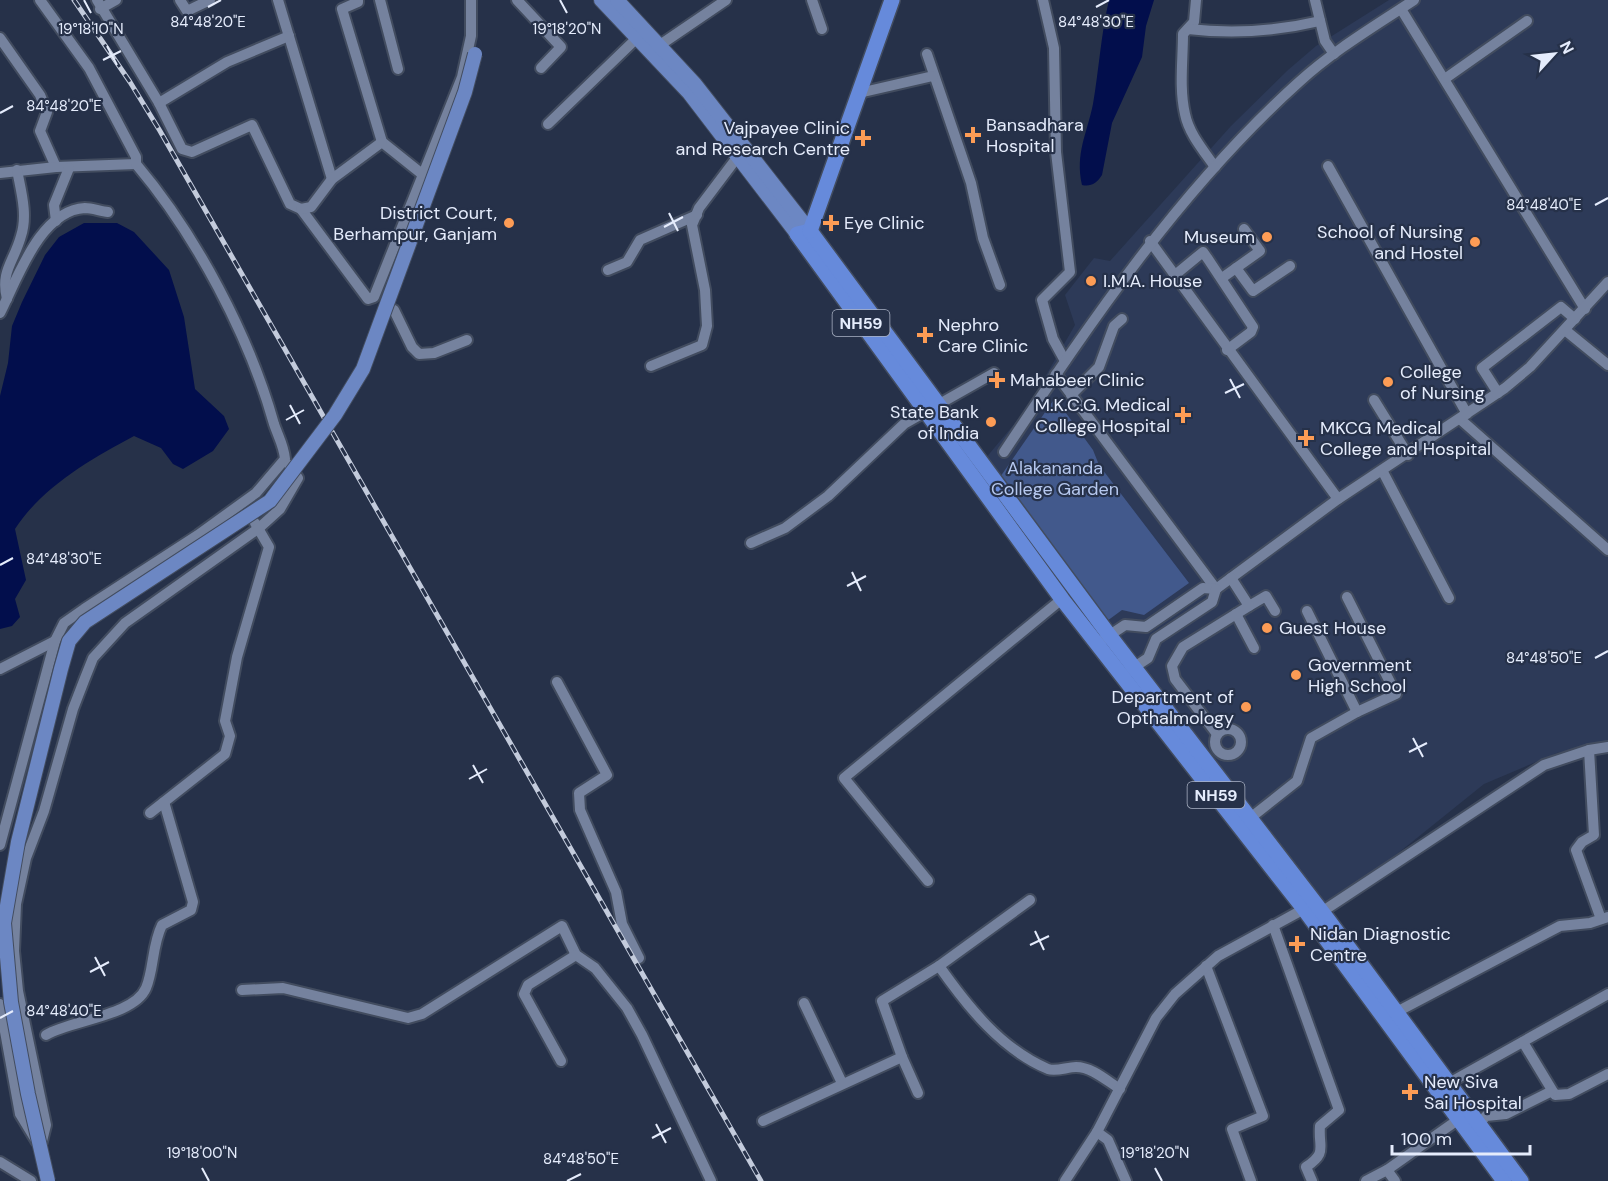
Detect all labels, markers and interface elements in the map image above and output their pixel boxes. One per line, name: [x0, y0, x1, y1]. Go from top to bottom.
text: 84°48'20"E: [170, 12, 246, 32]
text: 84°48'30"E: [1058, 12, 1134, 32]
text: 19°18'10"N: [58, 19, 124, 39]
text: 19°18'20"N: [533, 19, 601, 39]
north arrow: [1524, 24, 1584, 84]
text: N: [1555, 37, 1579, 57]
text: 84°48'20"E: [26, 96, 102, 116]
place label: Bansadhara Hospital: [986, 113, 1084, 158]
place label: Vajpayee Clinic and Research Centre: [676, 116, 850, 161]
marker: Bansadhara Hospital: [964, 126, 982, 144]
marker: Vajpayee Clinic and Research Centre: [854, 129, 872, 147]
text: 84°48'40"E: [1506, 195, 1582, 215]
place label: District Court, Berhampur, Ganjam: [333, 201, 497, 246]
place label: Eye Clinic: [844, 211, 925, 235]
marker: Eye Clinic: [822, 214, 840, 232]
marker: District Court, Berhampur, Ganjam: [502, 216, 516, 230]
place label: School of Nursing and Hostel: [1317, 220, 1463, 265]
place label: Museum: [1184, 225, 1255, 249]
marker: Museum: [1260, 230, 1274, 244]
marker: School of Nursing and Hostel: [1468, 235, 1482, 249]
place label: I.M.A. House: [1103, 269, 1202, 293]
marker: I.M.A. House: [1084, 274, 1098, 288]
road number: NH59: [832, 310, 890, 336]
place label: Nephro Care Clinic: [938, 313, 1028, 358]
marker: Nephro Care Clinic: [916, 326, 934, 344]
place label: College of Nursing: [1400, 360, 1485, 405]
place label: Mahabeer Clinic: [1010, 368, 1144, 392]
marker: Mahabeer Clinic: [988, 371, 1006, 389]
marker: College of Nursing: [1381, 375, 1395, 389]
place label: M.K.C.G. Medical College Hospital: [1035, 393, 1170, 438]
place label: State Bank of India: [890, 400, 979, 445]
marker: M.K.C.G. Medical College Hospital: [1174, 406, 1192, 424]
marker: State Bank of India: [984, 415, 998, 429]
place label: MKCG Medical College and Hospital: [1320, 416, 1491, 461]
marker: MKCG Medical College and Hospital: [1297, 429, 1315, 447]
park label: Alakananda College Garden: [991, 456, 1119, 501]
text: 84°48'30"E: [26, 549, 102, 569]
place label: Guest House: [1279, 616, 1386, 640]
marker: Guest House: [1260, 621, 1274, 635]
text: 84°48'50"E: [1506, 648, 1582, 668]
place label: Government High School: [1308, 653, 1412, 698]
marker: Government High School: [1289, 668, 1303, 682]
place label: Department of Opthalmology: [1111, 685, 1234, 730]
marker: Department of Opthalmology: [1239, 700, 1253, 714]
road number: NH59: [1188, 782, 1244, 808]
place label: Nidan Diagnostic Centre: [1310, 922, 1451, 967]
marker: Nidan Diagnostic Centre: [1288, 935, 1306, 953]
text: 84°48'40"E: [26, 1001, 102, 1021]
place label: New Siva Sai Hospital: [1424, 1070, 1522, 1115]
marker: New Siva Sai Hospital: [1401, 1083, 1419, 1101]
scale bar: [1392, 1118, 1530, 1156]
text: 100 m: [1401, 1127, 1452, 1151]
text: 19°18'00"N: [167, 1143, 237, 1163]
text: 19°18'20"N: [1121, 1143, 1189, 1163]
text: 84°48'50"E: [543, 1149, 619, 1169]

